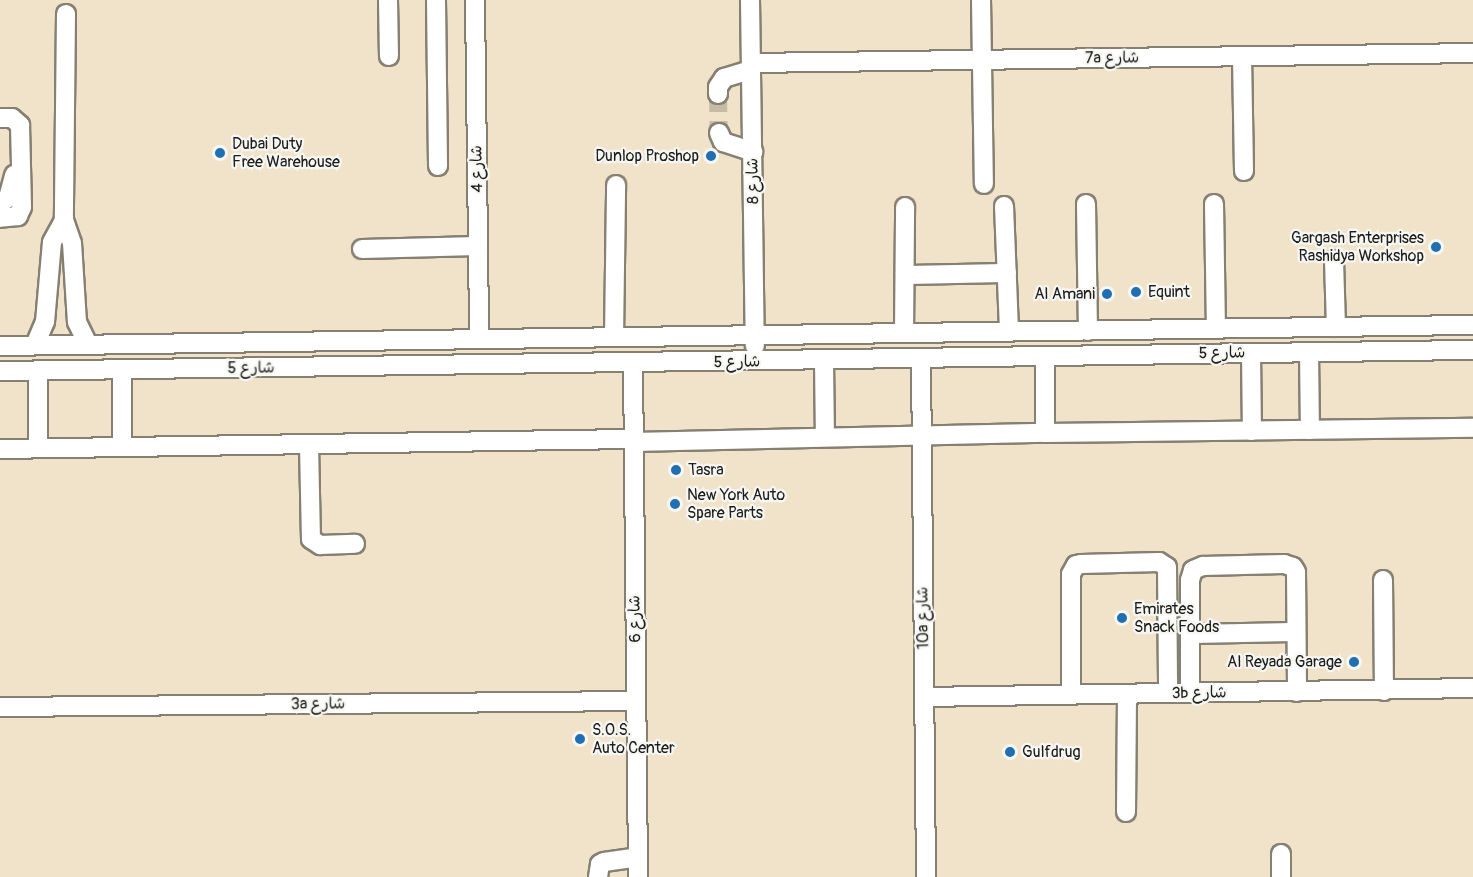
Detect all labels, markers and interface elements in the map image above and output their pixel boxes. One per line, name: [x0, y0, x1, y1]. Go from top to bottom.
street label: 7a شارع: [1085, 48, 1139, 68]
place label: Dubai Duty Free Warehouse: [232, 134, 340, 172]
street label: شارع 4: [467, 145, 487, 193]
marker: Dubai Duty Free Warehouse: [213, 146, 227, 160]
place label: Dunlop Proshop: [595, 146, 699, 166]
marker: Dunlop Proshop: [704, 149, 718, 163]
street label: شارع 8: [743, 158, 763, 204]
place label: Gargash Enterprises Rashidya Workshop: [1291, 228, 1424, 266]
marker: Gargash Enterprises Rashidya Workshop: [1429, 240, 1443, 254]
place label: Equint: [1148, 282, 1190, 302]
place label: Al Amani: [1034, 284, 1095, 304]
marker: Equint: [1129, 285, 1143, 299]
marker: Al Amani: [1100, 287, 1114, 301]
street label: شارع 5: [1198, 343, 1246, 363]
street label: شارع 5: [713, 352, 761, 372]
street label: شارع 5: [227, 358, 275, 378]
place label: Tasra: [688, 460, 724, 480]
marker: Tasra: [669, 463, 683, 477]
place label: New York Auto Spare Parts: [687, 485, 785, 523]
marker: New York Auto Spare Parts: [668, 497, 682, 511]
street label: 10a شارع: [913, 586, 933, 650]
street label: شارع 6: [625, 595, 645, 643]
place label: Emirates Snack Foods: [1134, 599, 1219, 637]
marker: Emirates Snack Foods: [1115, 611, 1129, 625]
place label: Al Reyada Garage: [1227, 652, 1342, 672]
marker: Al Reyada Garage: [1347, 655, 1361, 669]
street label: 3b شارع: [1171, 683, 1227, 703]
street label: 3a شارع: [291, 694, 345, 714]
place label: S.O.S. Auto Center: [592, 720, 675, 758]
marker: S.O.S. Auto Center: [573, 732, 587, 746]
place label: Gulfdrug: [1022, 742, 1081, 762]
marker: Gulfdrug: [1003, 745, 1017, 759]

